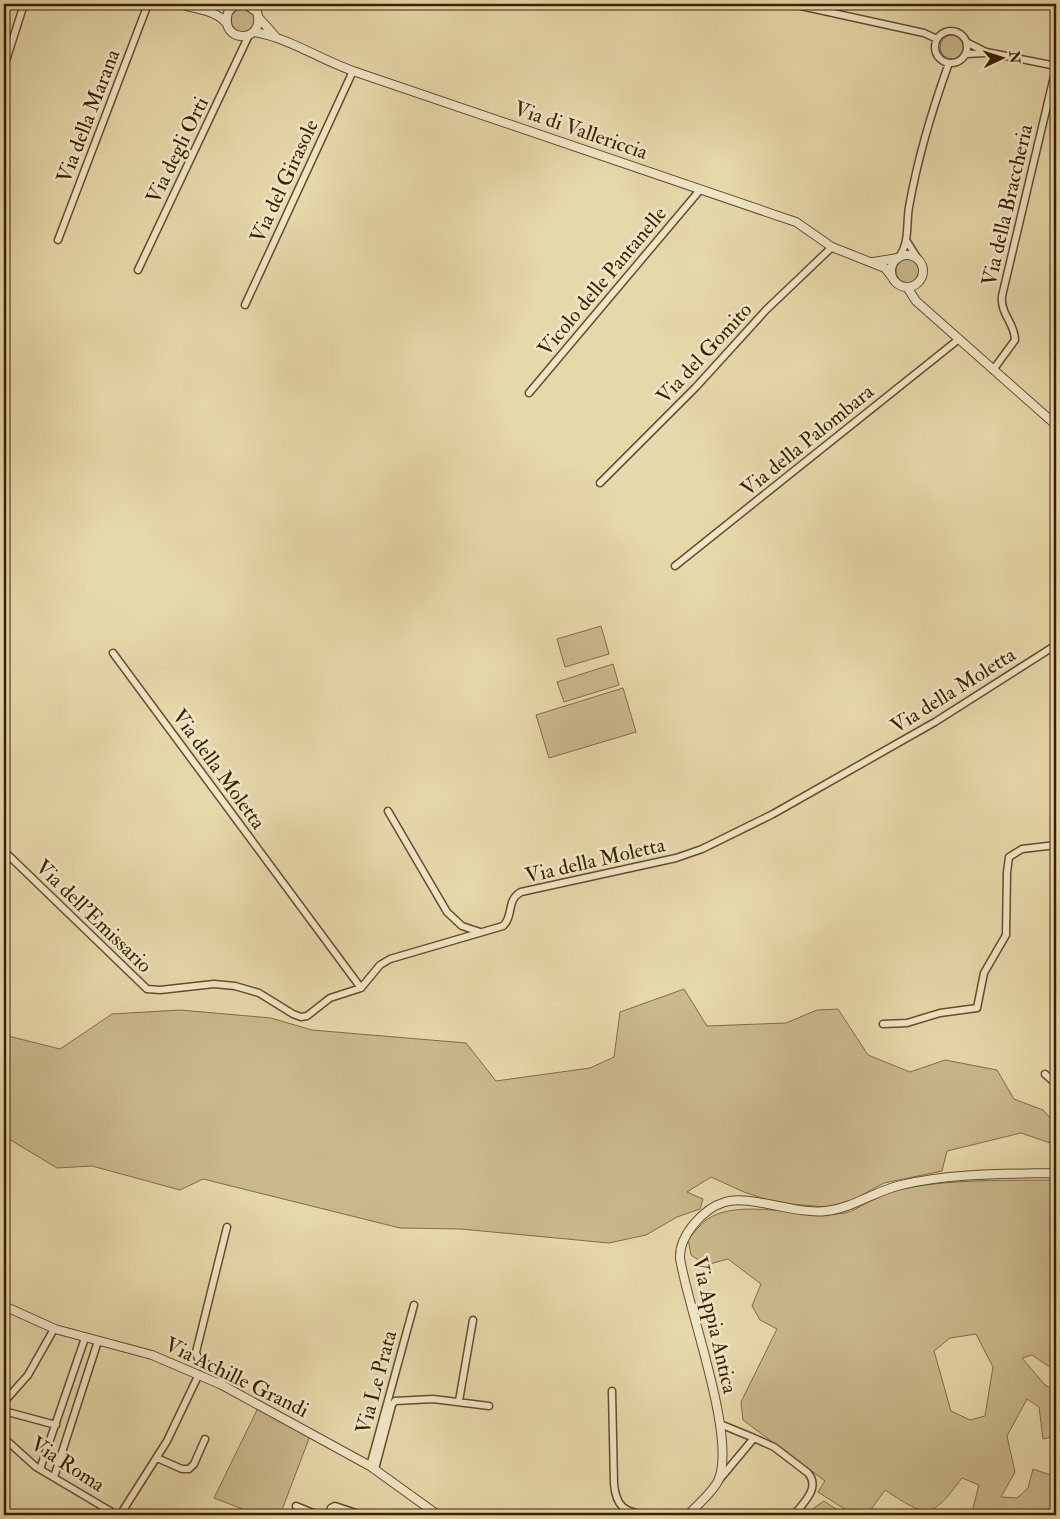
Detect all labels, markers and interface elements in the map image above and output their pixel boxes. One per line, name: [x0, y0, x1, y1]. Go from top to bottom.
north arrow: [978, 32, 1028, 82]
street label: Via della Marana: [51, 45, 126, 187]
text: N: [1005, 49, 1023, 64]
street label: Via degli Orti: [140, 92, 215, 208]
street label: Via di Vallericcia: [511, 95, 651, 166]
street label: Via del Girasole: [244, 115, 325, 247]
street label: Via della Braccheria: [976, 121, 1039, 289]
street label: Vicolo delle Pantanelle: [532, 201, 673, 362]
street label: Via del Gomito: [651, 297, 758, 410]
street label: Via della Palombara: [735, 378, 880, 502]
street label: Via della Moletta: [886, 641, 1021, 740]
street label: Via della Moletta: [166, 704, 272, 835]
street label: Via della Moletta: [523, 831, 668, 890]
street label: Via dell'Emissario: [30, 854, 158, 979]
street label: Via Appia Antica: [686, 1254, 743, 1397]
street label: Via Le Prata: [350, 1327, 403, 1437]
street label: Via Achille Grandi: [161, 1331, 313, 1424]
street label: Via Roma: [25, 1430, 110, 1499]

